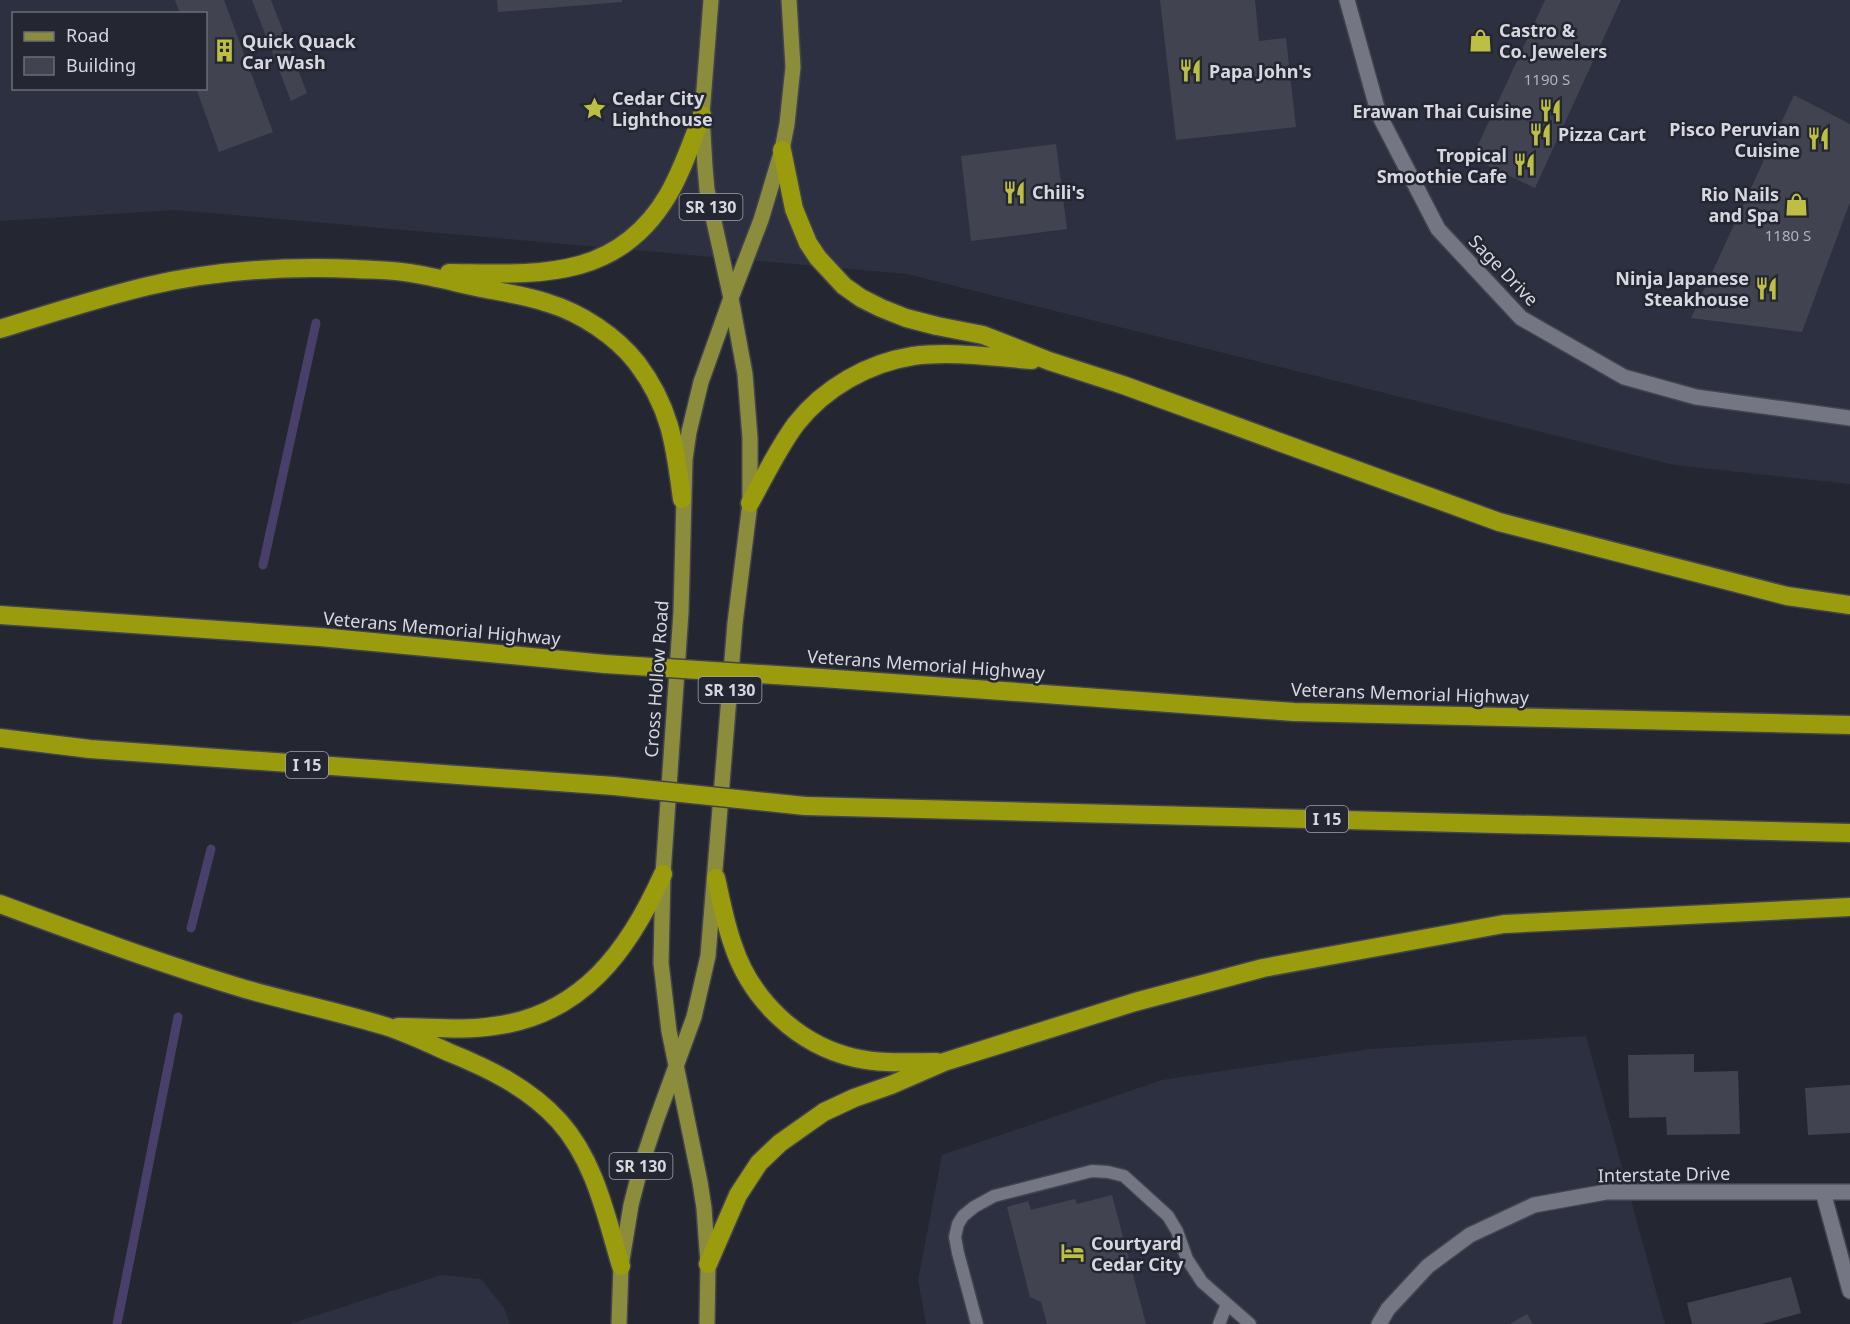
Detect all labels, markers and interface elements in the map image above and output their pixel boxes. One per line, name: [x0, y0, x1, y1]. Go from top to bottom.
legend: [12, 12, 207, 90]
place label: Castro & Co. Jewelers: [1499, 18, 1607, 63]
text: Road: [66, 23, 109, 47]
shop icon: Castro & Co. Jewelers: [1468, 27, 1494, 53]
place label: Quick Quack Car Wash: [242, 29, 356, 74]
building icon: Quick Quack Car Wash: [211, 38, 237, 64]
text: Building: [66, 53, 136, 77]
restaurant icon: Papa John's: [1178, 58, 1204, 84]
place label: Papa John's: [1209, 59, 1312, 83]
house number: 1190 S: [1524, 69, 1570, 89]
place label: Cedar City Lighthouse: [612, 86, 713, 131]
place icon: Cedar City Lighthouse: [581, 95, 607, 121]
restaurant icon: Erawan Thai Cuisine: [1537, 98, 1563, 124]
place label: Erawan Thai Cuisine: [1352, 99, 1532, 123]
place label: Pisco Peruvian Cuisine: [1669, 117, 1800, 162]
restaurant icon: Pizza Cart: [1527, 121, 1553, 147]
place label: Pizza Cart: [1558, 122, 1646, 146]
restaurant icon: Pisco Peruvian Cuisine: [1805, 126, 1831, 152]
place label: Tropical Smoothie Cafe: [1377, 143, 1507, 188]
restaurant icon: Tropical Smoothie Cafe: [1512, 152, 1538, 178]
restaurant icon: Chili's: [1001, 179, 1027, 205]
place label: Chili's: [1032, 180, 1085, 204]
place label: Rio Nails and Spa: [1701, 182, 1779, 227]
shop icon: Rio Nails and Spa: [1784, 191, 1810, 217]
road number: SR 130: [680, 194, 742, 220]
house number: 1180 S: [1765, 225, 1811, 245]
street label: Sage Drive: [1464, 229, 1544, 311]
place label: Ninja Japanese Steakhouse: [1615, 266, 1749, 311]
restaurant icon: Ninja Japanese Steakhouse: [1754, 275, 1780, 301]
street label: Cross Hollow Road: [639, 600, 673, 758]
street label: Veterans Memorial Highway: [322, 606, 562, 650]
street label: Veterans Memorial Highway: [806, 644, 1046, 684]
road number: SR 130: [698, 677, 762, 703]
street label: Veterans Memorial Highway: [1291, 677, 1530, 709]
road number: I 15: [286, 752, 328, 778]
road number: I 15: [1306, 806, 1348, 832]
road number: SR 130: [610, 1153, 672, 1179]
street label: Interstate Drive: [1598, 1161, 1730, 1187]
place label: Courtyard Cedar City: [1091, 1231, 1184, 1276]
hotel icon: Courtyard Cedar City: [1060, 1240, 1086, 1266]

